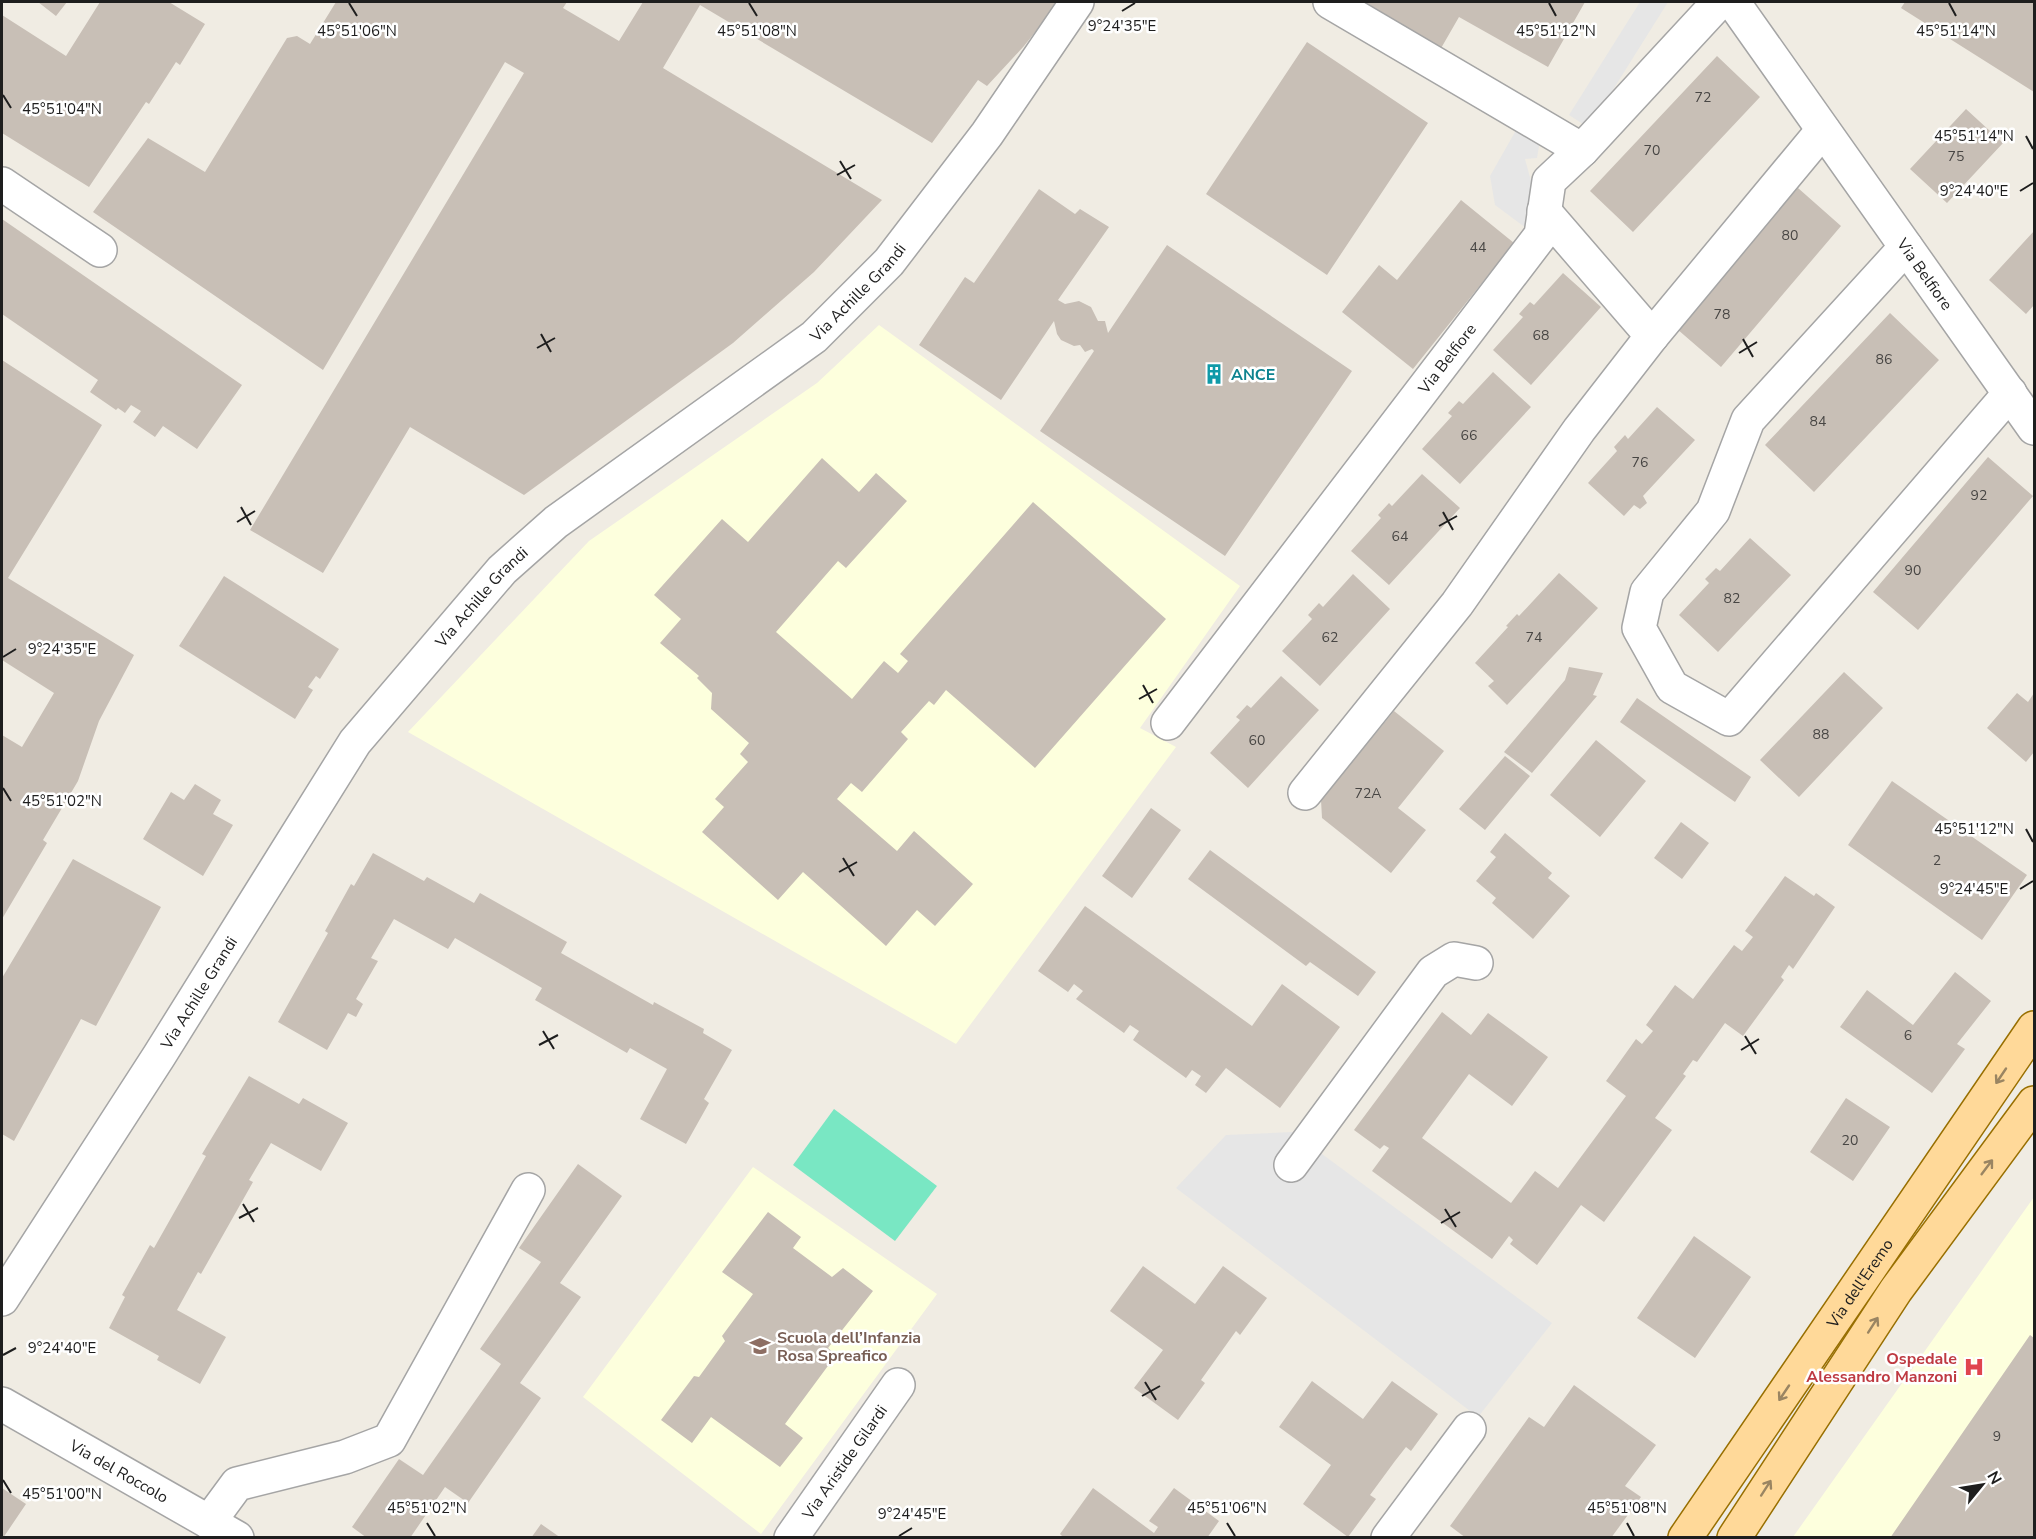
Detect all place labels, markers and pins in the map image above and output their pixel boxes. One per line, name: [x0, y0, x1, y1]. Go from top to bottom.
building icon: ANCE: [1202, 362, 1226, 386]
place label: ANCE: [1231, 364, 1275, 386]
place label: Scuola dell’Infanzia Rosa Spreafico: [777, 1327, 921, 1367]
school or university icon: Scuola dell’Infanzia Rosa Spreafico: [748, 1334, 772, 1358]
place label: Ospedale Alessandro Manzoni: [1806, 1348, 1957, 1388]
hospital icon: Ospedale Alessandro Manzoni: [1962, 1355, 1986, 1379]

